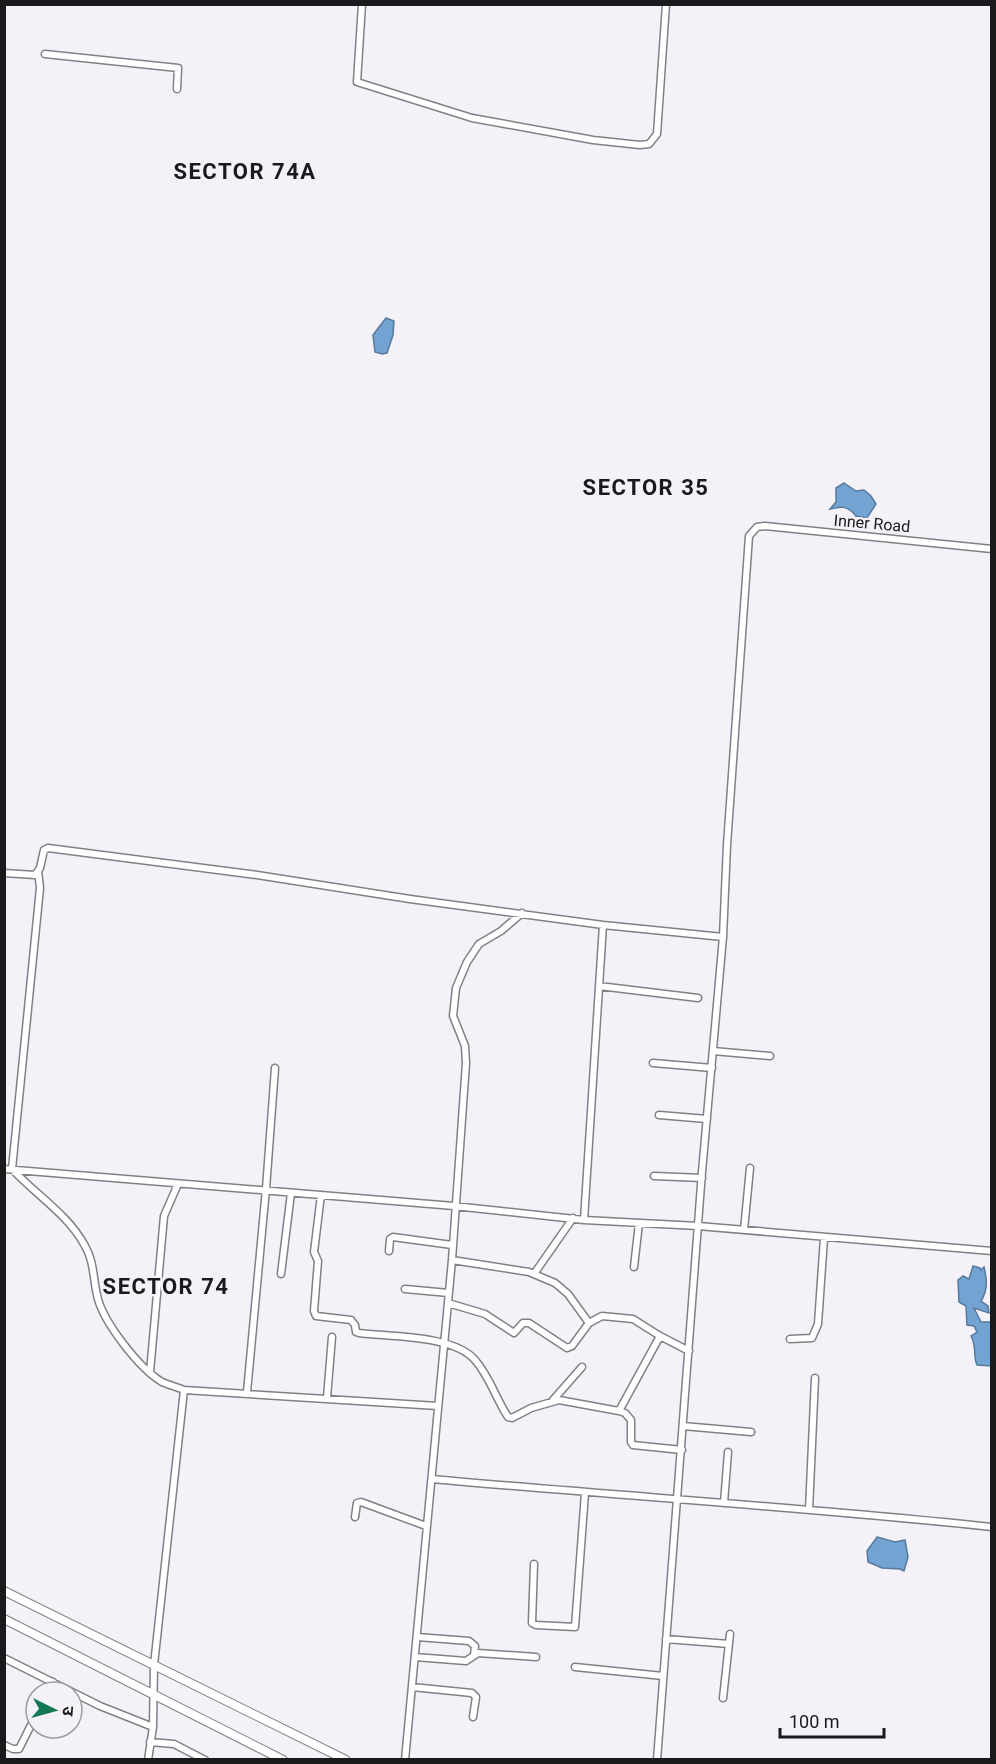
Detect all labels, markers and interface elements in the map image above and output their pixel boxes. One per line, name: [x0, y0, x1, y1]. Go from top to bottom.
district label: SECTOR 74A: [173, 159, 317, 184]
district label: SECTOR 35: [583, 475, 709, 500]
street label: Inner Road: [833, 511, 911, 536]
district label: SECTOR 74: [103, 1274, 229, 1299]
north arrow: [24, 1680, 84, 1740]
scale bar: [780, 1701, 884, 1739]
text: उ: [59, 1706, 78, 1717]
text: 100 m: [789, 1711, 840, 1732]

